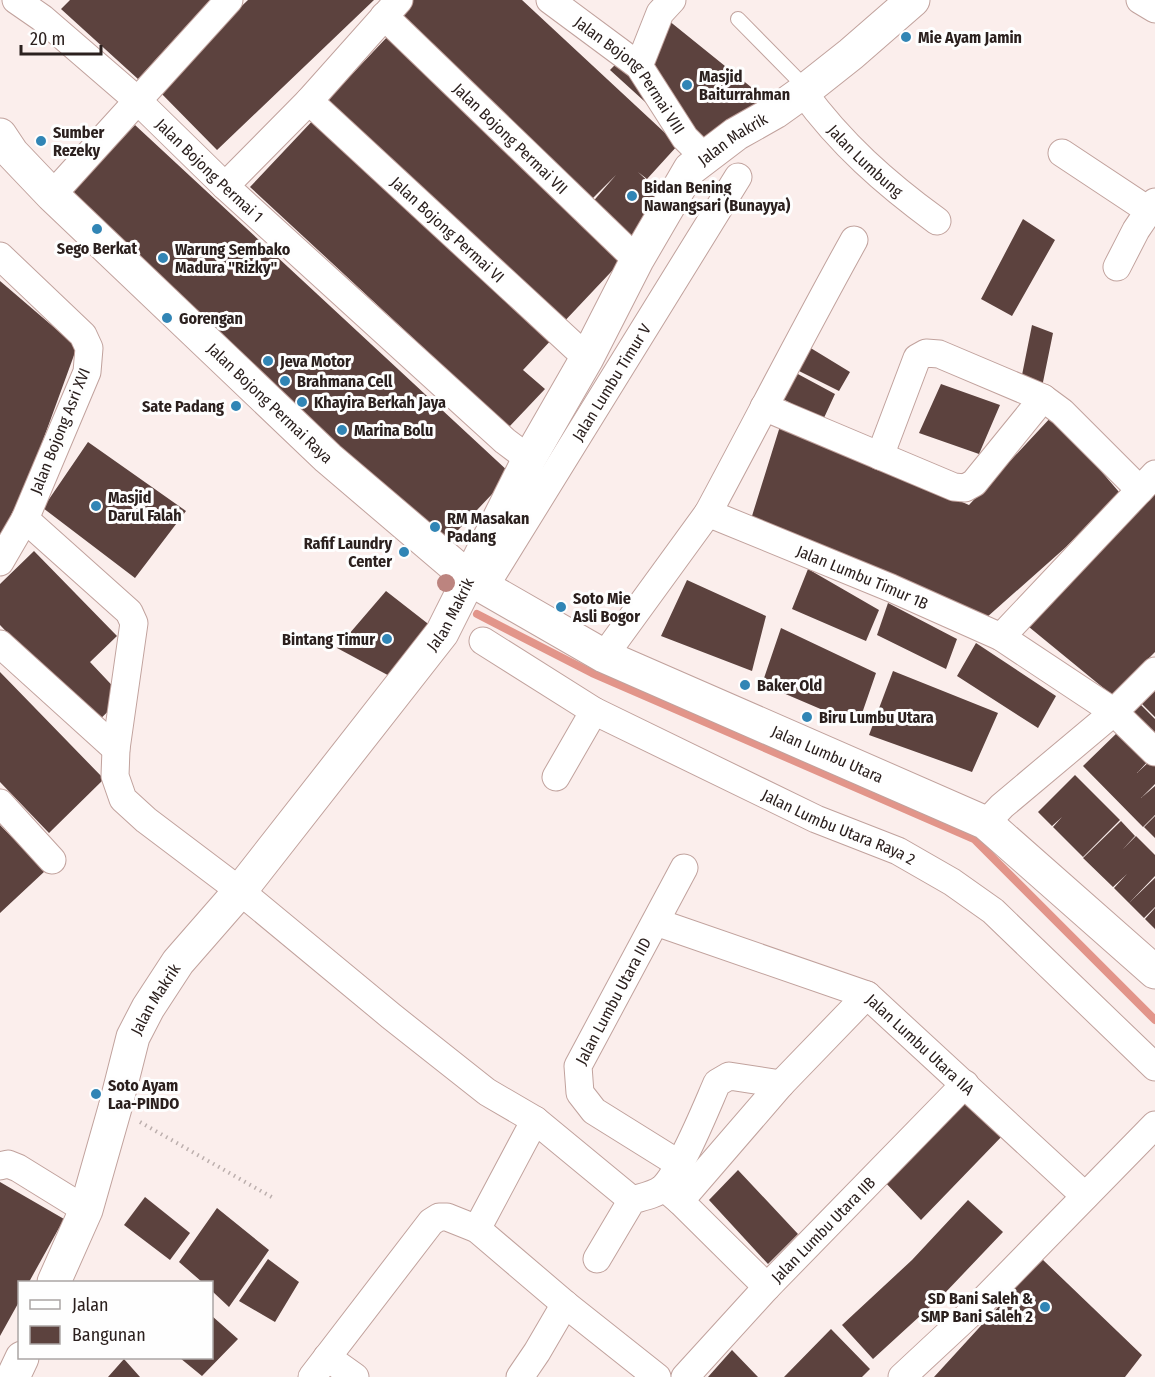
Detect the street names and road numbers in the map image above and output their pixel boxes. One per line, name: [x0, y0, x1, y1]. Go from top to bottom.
street label: Jalan Bojong Permai VIII: [571, 12, 689, 137]
street label: Jalan Bojong Permai VII: [450, 79, 572, 198]
street label: Jalan Makrik: [694, 109, 771, 169]
street label: Jalan Bojong Permai 1: [152, 114, 267, 226]
street label: Jalan Lumbung: [824, 121, 907, 201]
street label: Jalan Bojong Permai VI: [387, 172, 508, 286]
street label: Jalan Lumbu Timur V: [568, 319, 655, 444]
street label: Jalan Bojong Permai Raya: [204, 339, 337, 467]
street label: Jalan Bojong Asri XVI: [26, 365, 94, 497]
street label: Jalan Lumbu Timur 1B: [794, 541, 932, 613]
street label: Jalan Makrik: [422, 574, 478, 654]
street label: Jalan Lumbu Utara: [769, 721, 886, 787]
street label: Jalan Lumbu Utara Raya 2: [759, 785, 919, 868]
street label: Jalan Lumbu Utara IID: [571, 934, 655, 1068]
street label: Jalan Makrik: [126, 959, 184, 1038]
street label: Jalan Lumbu Utara IIA: [862, 990, 979, 1099]
street label: Jalan Lumbu Utara IIB: [767, 1172, 879, 1287]

